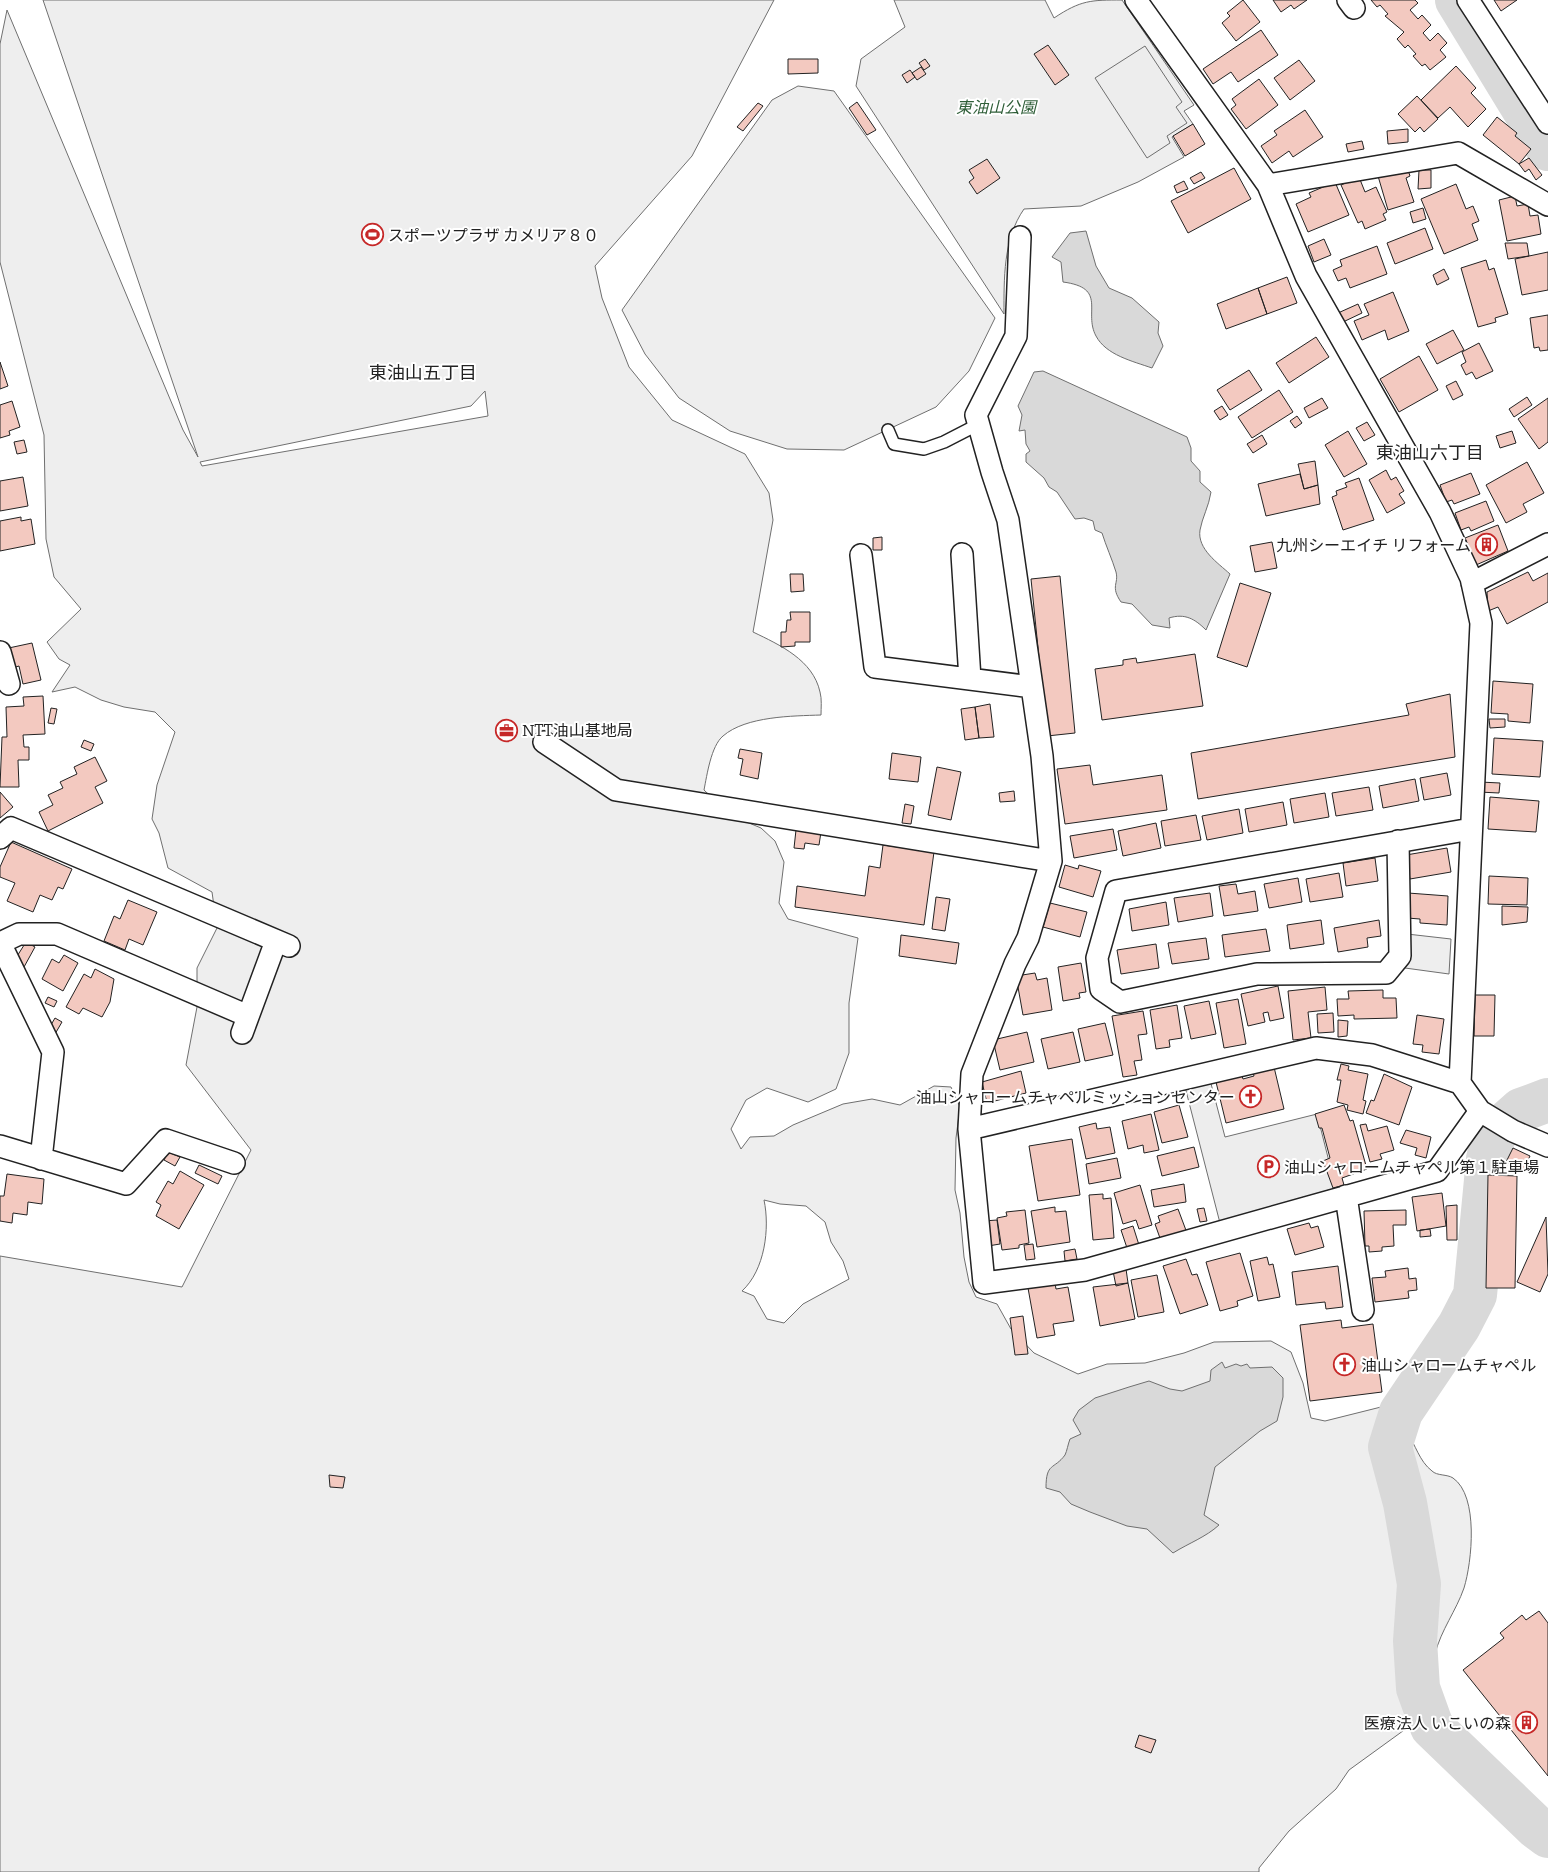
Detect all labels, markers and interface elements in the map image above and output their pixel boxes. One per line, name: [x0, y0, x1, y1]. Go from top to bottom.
park label: 東油山公園: [956, 98, 1038, 117]
sports icon: スポーツプラザ カメリア８０: [360, 223, 384, 247]
place label: スポーツプラザ カメリア８０: [388, 226, 599, 245]
district label: 東油山五丁目: [369, 362, 477, 384]
district label: 東油山六丁目: [1376, 442, 1484, 464]
building icon: 九州シーエイチ リフォーム: [1475, 533, 1499, 557]
place label: 九州シーエイチ リフォーム: [1276, 536, 1471, 555]
office icon: NTT油山基地局: [494, 718, 518, 742]
place label: NTT油山基地局: [522, 721, 633, 740]
church icon: 油山シャロームチャペルミッションセンター: [1239, 1085, 1263, 1109]
place label: 油山シャロームチャペルミッションセンター: [916, 1088, 1235, 1107]
parking icon: 油山シャロームチャペル第１駐車場: [1256, 1155, 1280, 1179]
place label: 油山シャロームチャペル第１駐車場: [1284, 1158, 1539, 1177]
church icon: 油山シャロームチャペル: [1333, 1353, 1357, 1377]
place label: 油山シャロームチャペル: [1361, 1356, 1536, 1375]
building icon: 医療法人 いこいの森: [1515, 1711, 1539, 1735]
place label: 医療法人 いこいの森: [1364, 1714, 1511, 1733]

